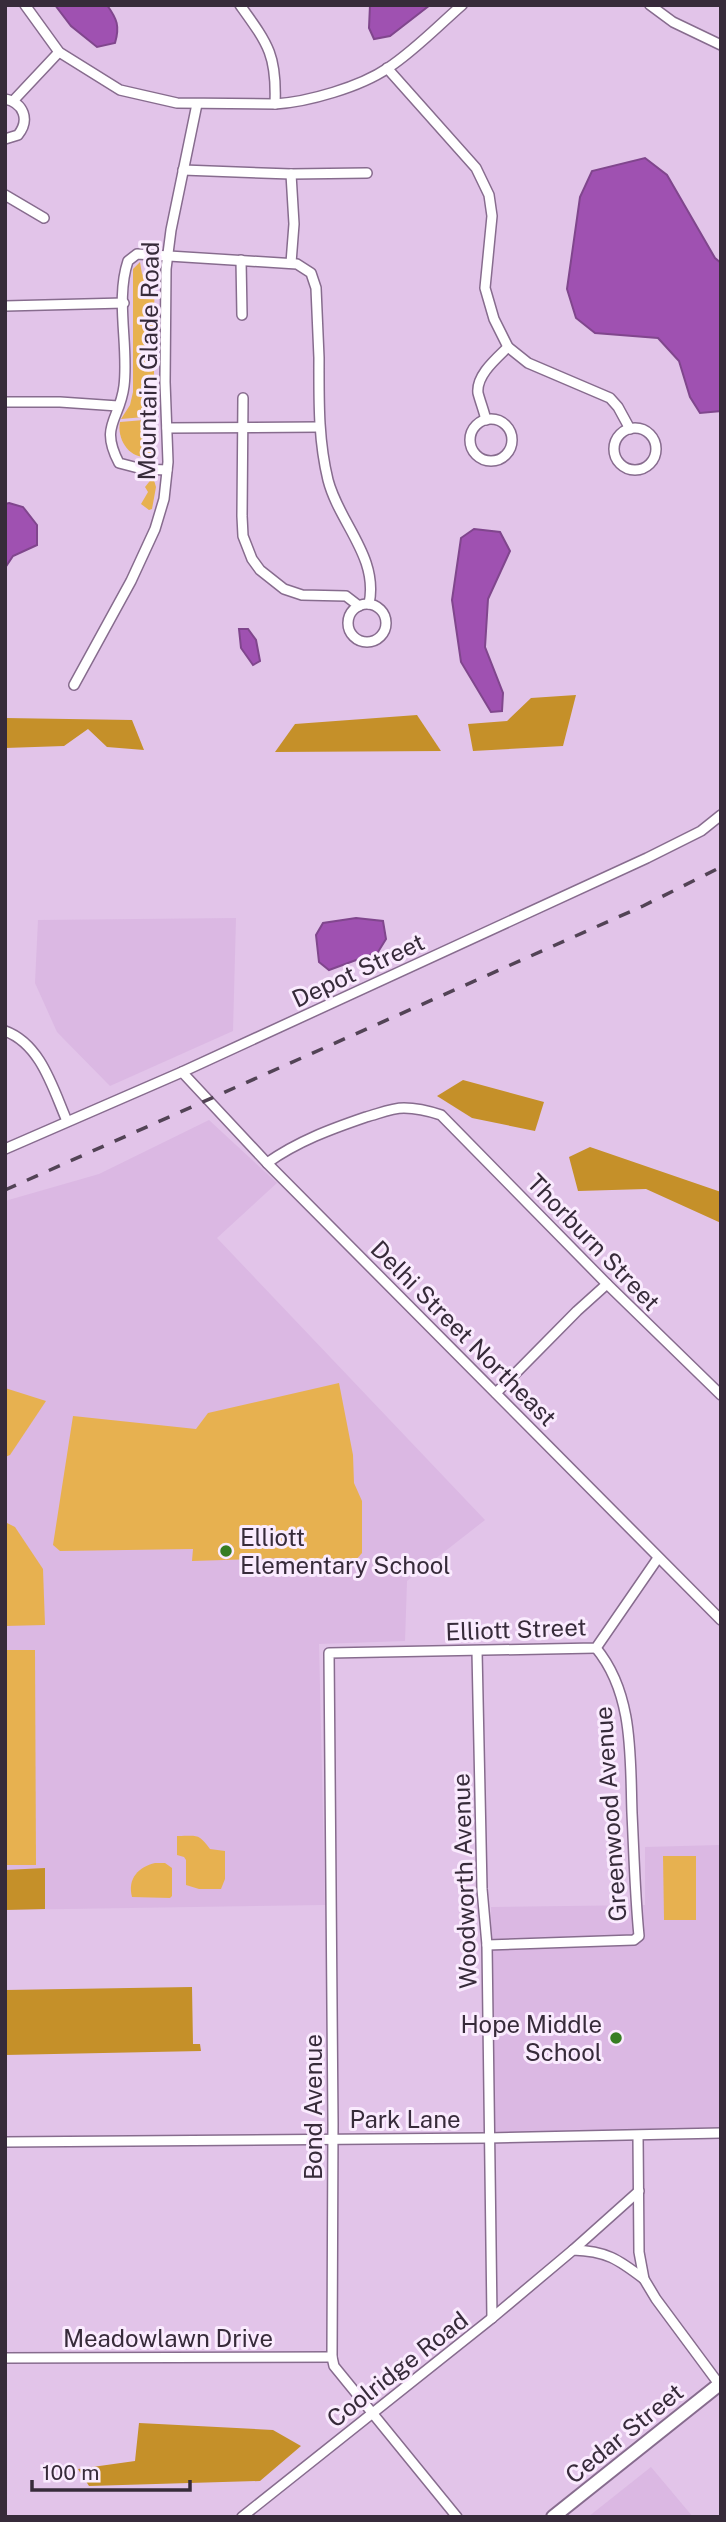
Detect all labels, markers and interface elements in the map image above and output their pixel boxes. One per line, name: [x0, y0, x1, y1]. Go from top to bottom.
street label: Mountain Glade Road: [132, 241, 164, 481]
street label: Depot Street: [287, 927, 429, 1013]
street label: Thorburn Street: [522, 1168, 666, 1316]
street label: Delhi Street Northeast: [366, 1235, 562, 1431]
place label: Elliott Elementary School: [240, 1523, 451, 1579]
marker: Elliott Elementary School: [218, 1543, 234, 1559]
street label: Elliott Street: [445, 1613, 587, 1645]
street label: Greenwood Avenue: [589, 1705, 631, 1923]
street label: Woodworth Avenue: [446, 1773, 482, 1989]
place label: Hope Middle School: [460, 2010, 602, 2066]
marker: Hope Middle School: [608, 2030, 624, 2046]
street label: Bond Avenue: [299, 2034, 327, 2180]
street label: Park Lane: [349, 2105, 461, 2133]
street label: Coolridge Road: [321, 2305, 473, 2433]
street label: Meadowlawn Drive: [63, 2324, 273, 2352]
street label: Cedar Street: [560, 2377, 688, 2489]
scale bar: [32, 2448, 189, 2492]
text: 100 m: [42, 2460, 99, 2485]

